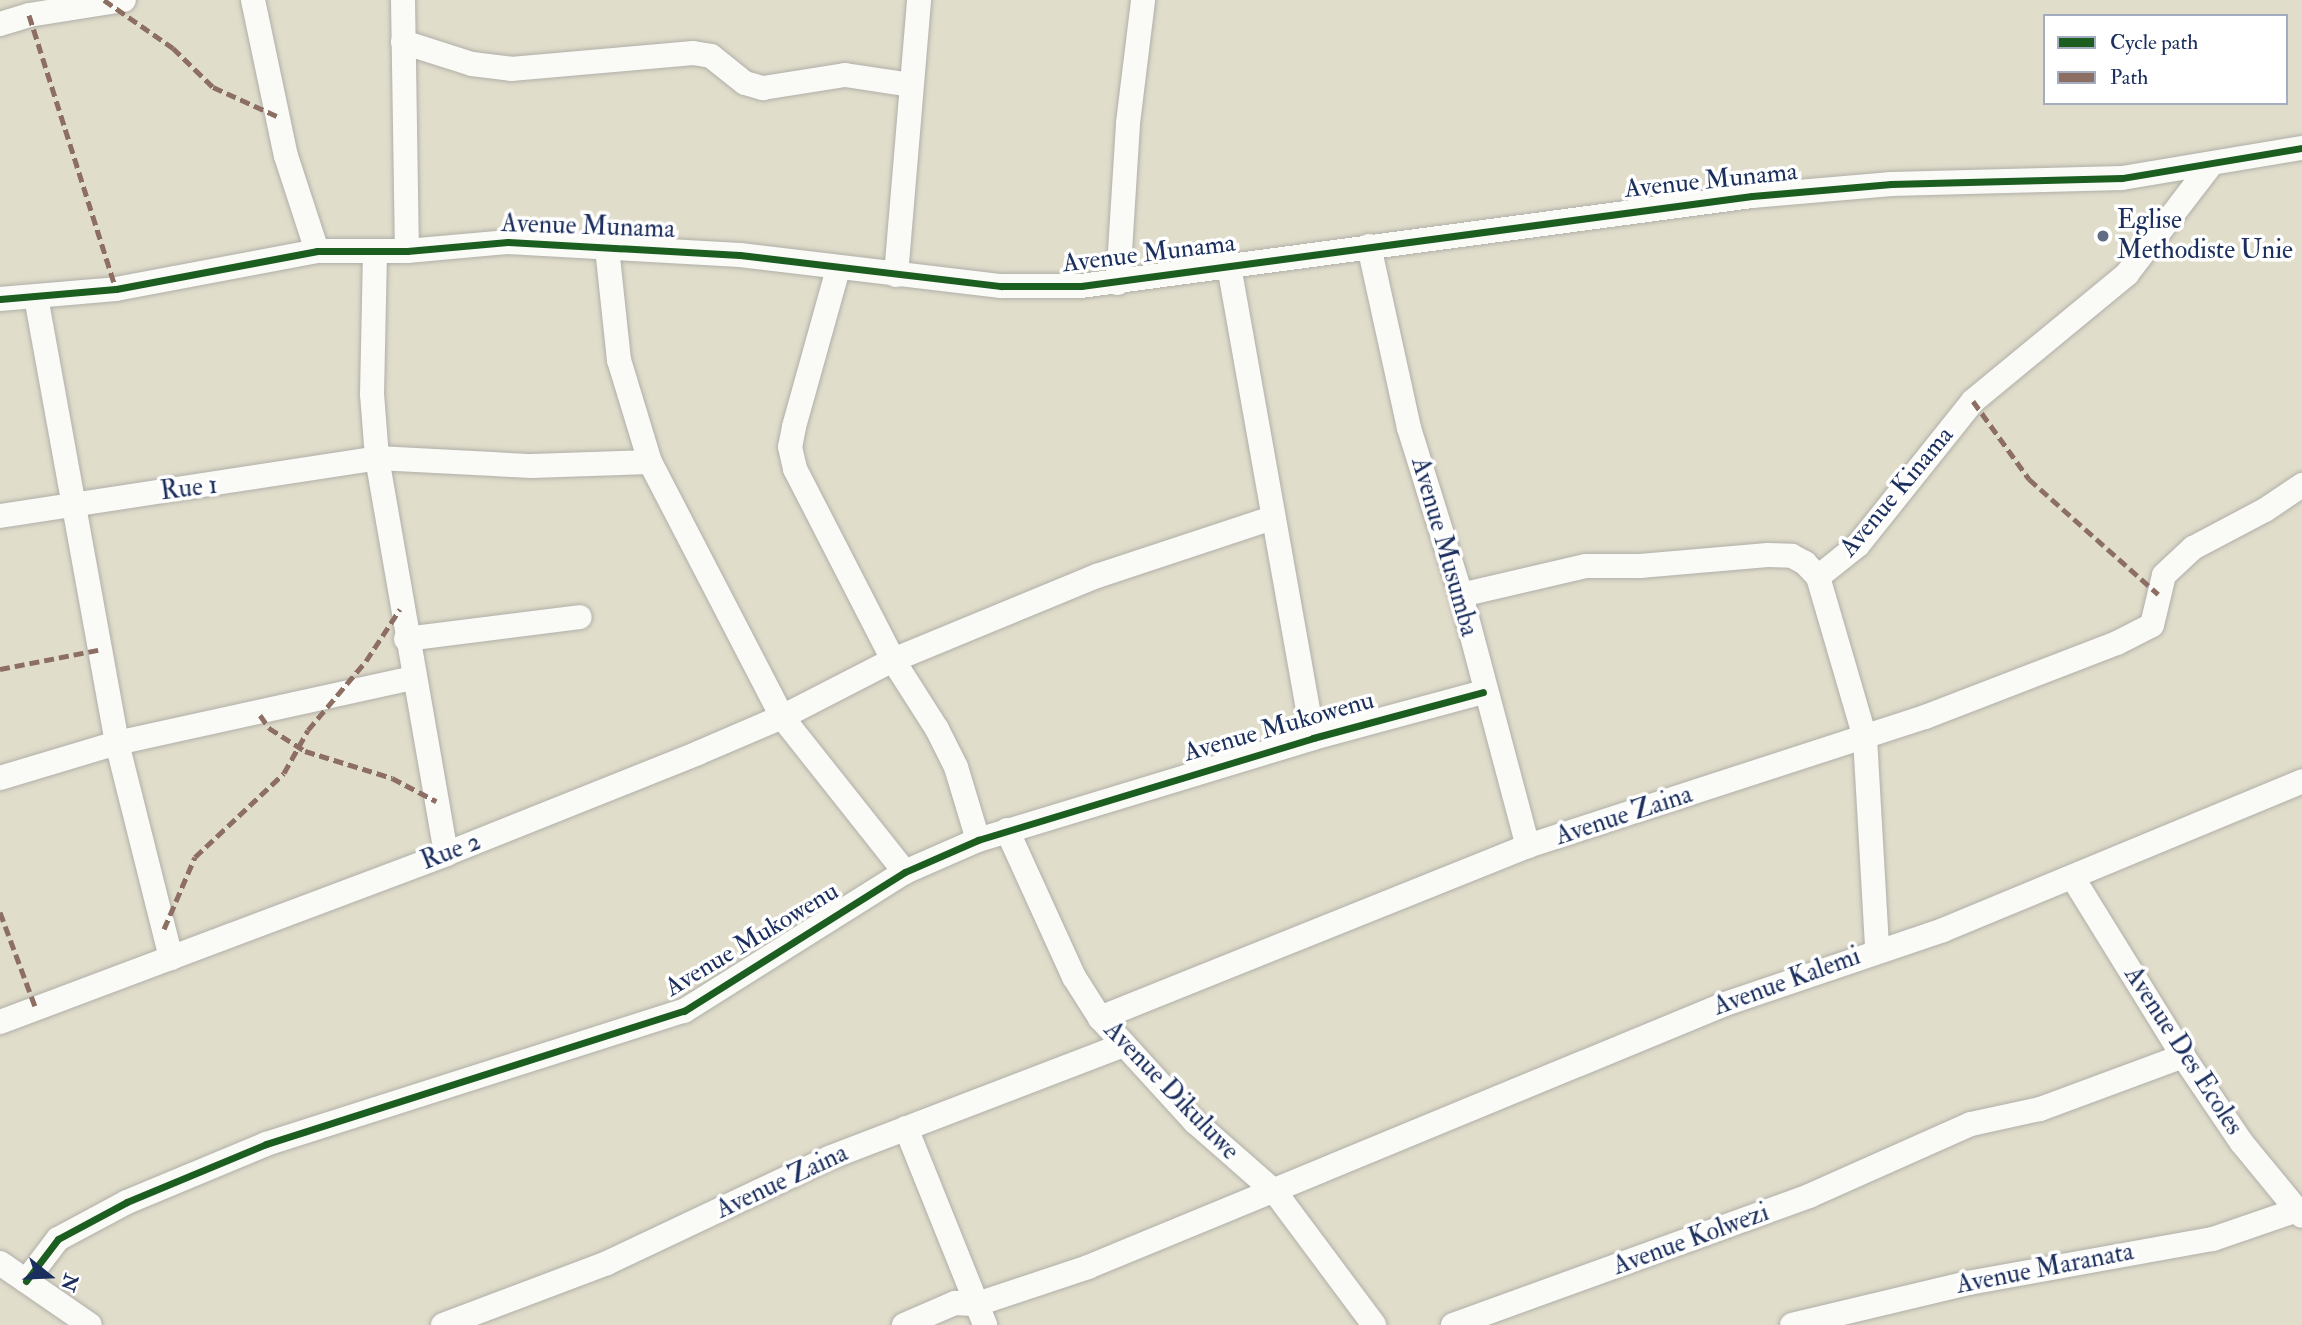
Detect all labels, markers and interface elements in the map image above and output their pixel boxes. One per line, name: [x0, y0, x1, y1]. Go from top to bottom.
legend: [2043, 14, 2288, 105]
text: Cycle path: [2110, 29, 2198, 56]
text: Path: [2110, 64, 2148, 91]
street label: Avenue Munama: [1623, 156, 1799, 206]
place label: Eglise Methodiste Unie: [2117, 205, 2293, 266]
street label: Avenue Munama: [501, 208, 675, 246]
street label: Avenue Munama: [1061, 228, 1237, 280]
marker: Eglise Methodiste Unie: [2095, 228, 2111, 244]
street label: Avenue Kinama: [1833, 420, 1961, 564]
street label: Avenue Musumba: [1404, 454, 1484, 640]
street label: Rue 1: [159, 470, 219, 508]
street label: Avenue Mukowenu: [1180, 685, 1378, 769]
street label: Avenue Zaina: [1552, 779, 1696, 853]
street label: Rue 2: [417, 826, 485, 878]
street label: Avenue Mukowenu: [660, 876, 844, 1004]
street label: Avenue Kalemi: [1709, 941, 1865, 1023]
street label: Avenue Des Ecoles: [2117, 961, 2249, 1141]
street label: Avenue Dikuluwe: [1097, 1015, 1245, 1167]
street label: Avenue Zaina: [711, 1138, 853, 1226]
street label: Avenue Kolwezi: [1609, 1197, 1773, 1283]
street label: Avenue Maranata: [1954, 1237, 2136, 1301]
north arrow: [14, 1241, 84, 1311]
text: N: [55, 1271, 83, 1294]

